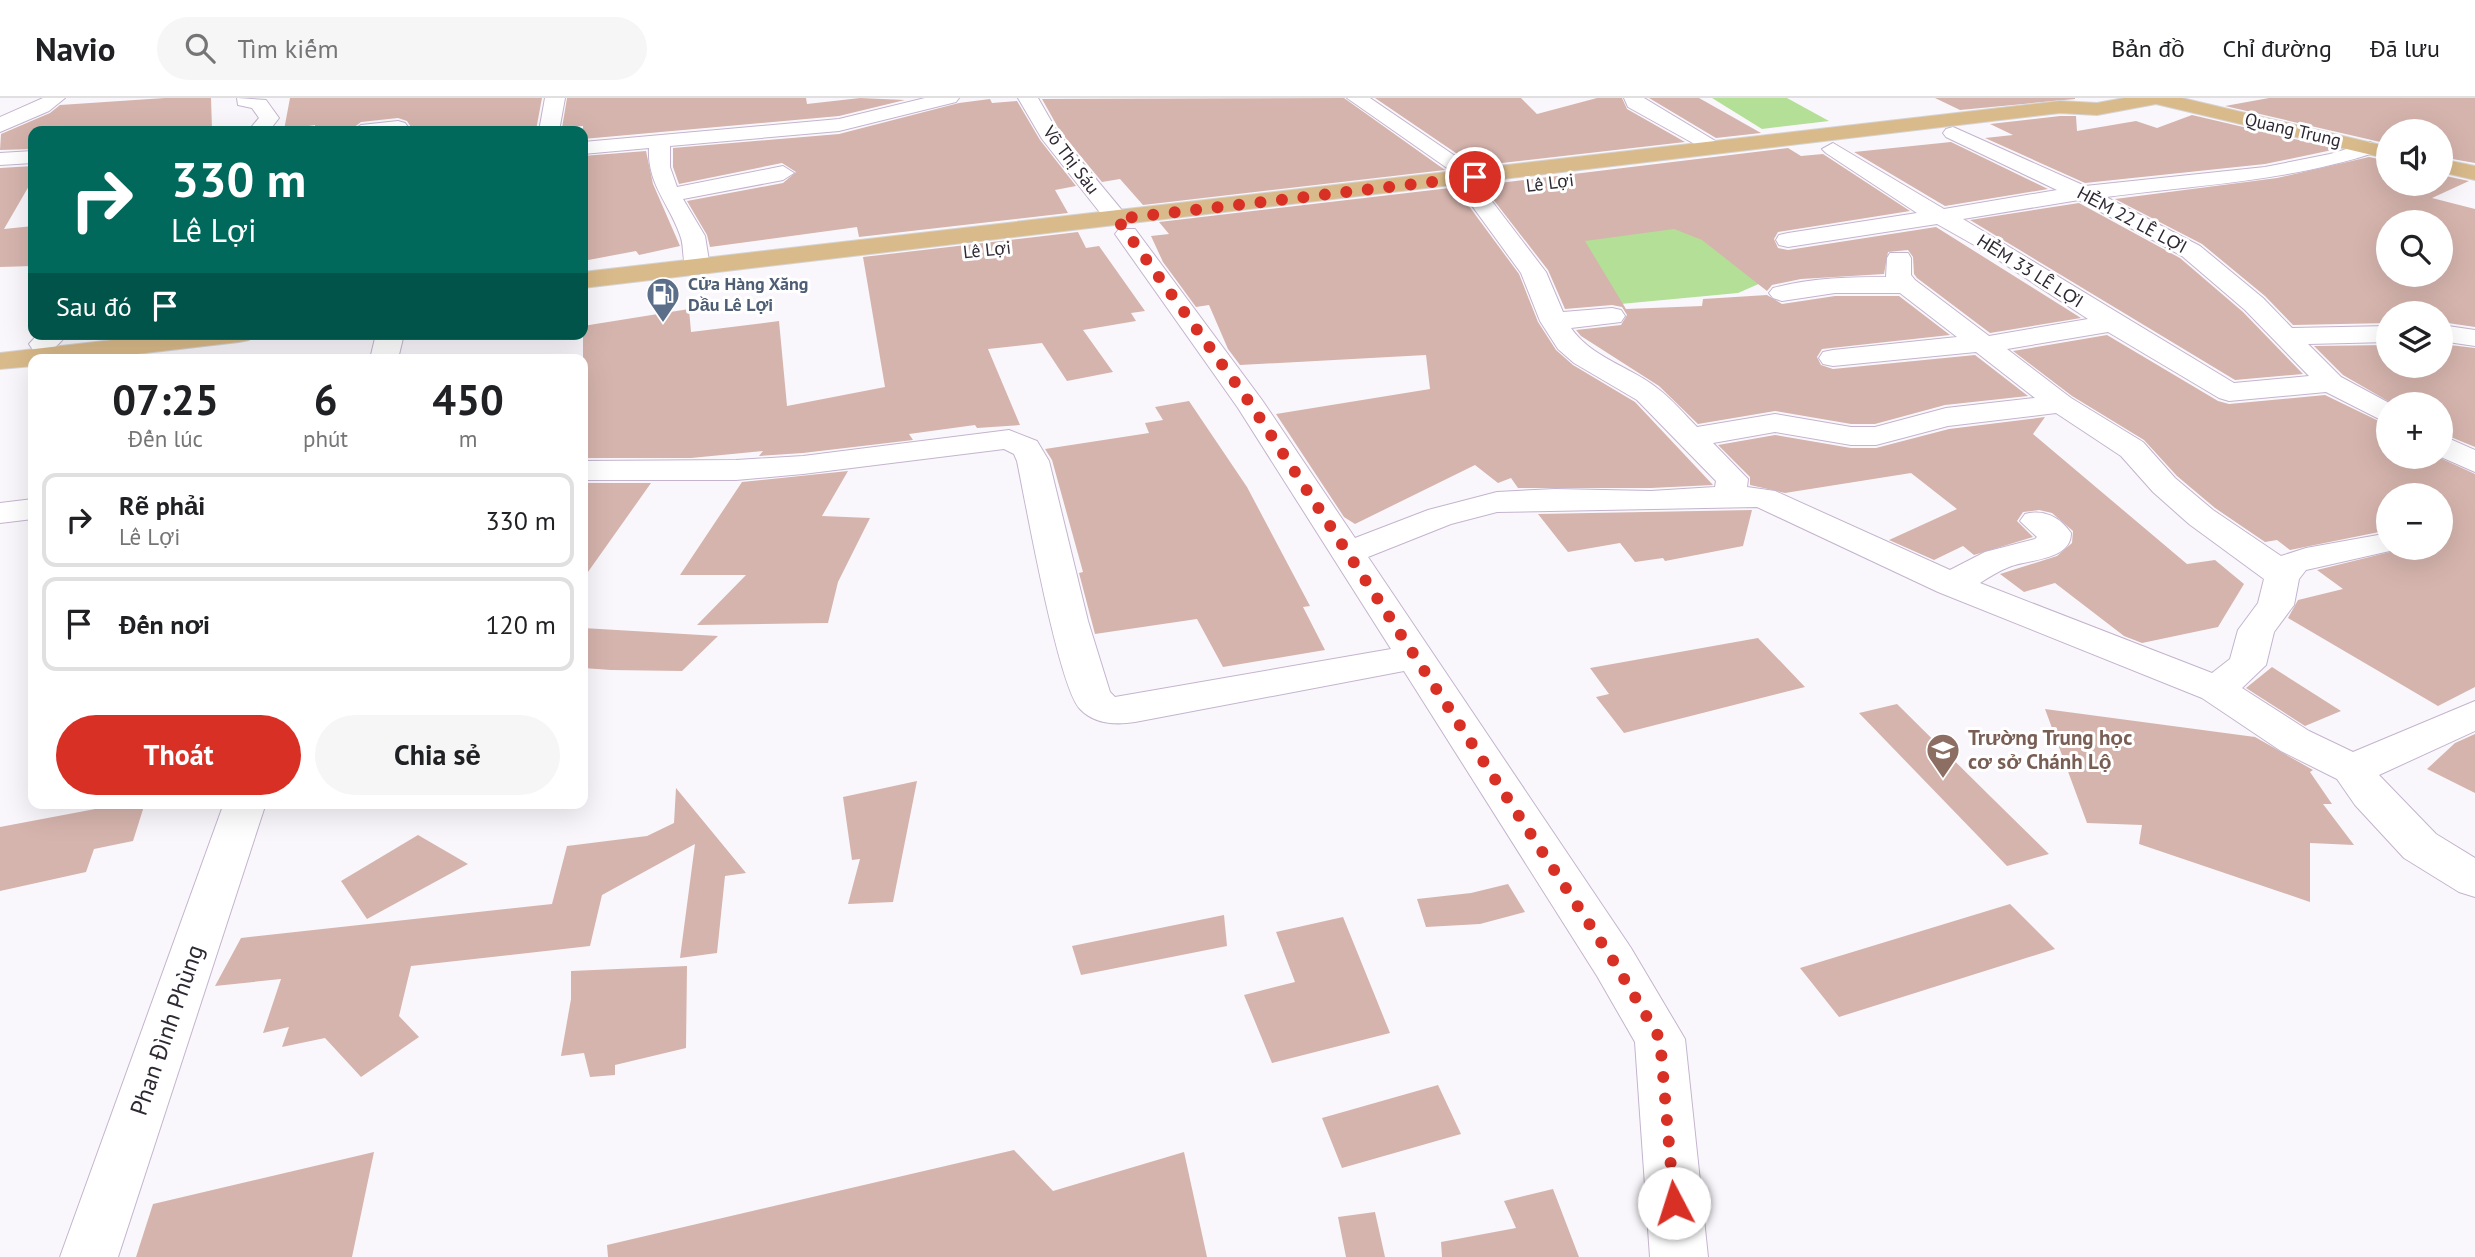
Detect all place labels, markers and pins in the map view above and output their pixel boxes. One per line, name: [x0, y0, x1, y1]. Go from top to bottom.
pin: [1445, 147, 1505, 207]
place label: Cửa Hàng Xăng Dầu Lê Lợi: [688, 272, 808, 316]
fuel station icon: Cửa Hàng Xăng Dầu Lê Lợi: [644, 275, 682, 324]
place label: Trường Trung học cơ sở Chánh Lộ: [1968, 724, 2132, 775]
school or university icon: Trường Trung học cơ sở Chánh Lộ: [1924, 731, 1962, 780]

